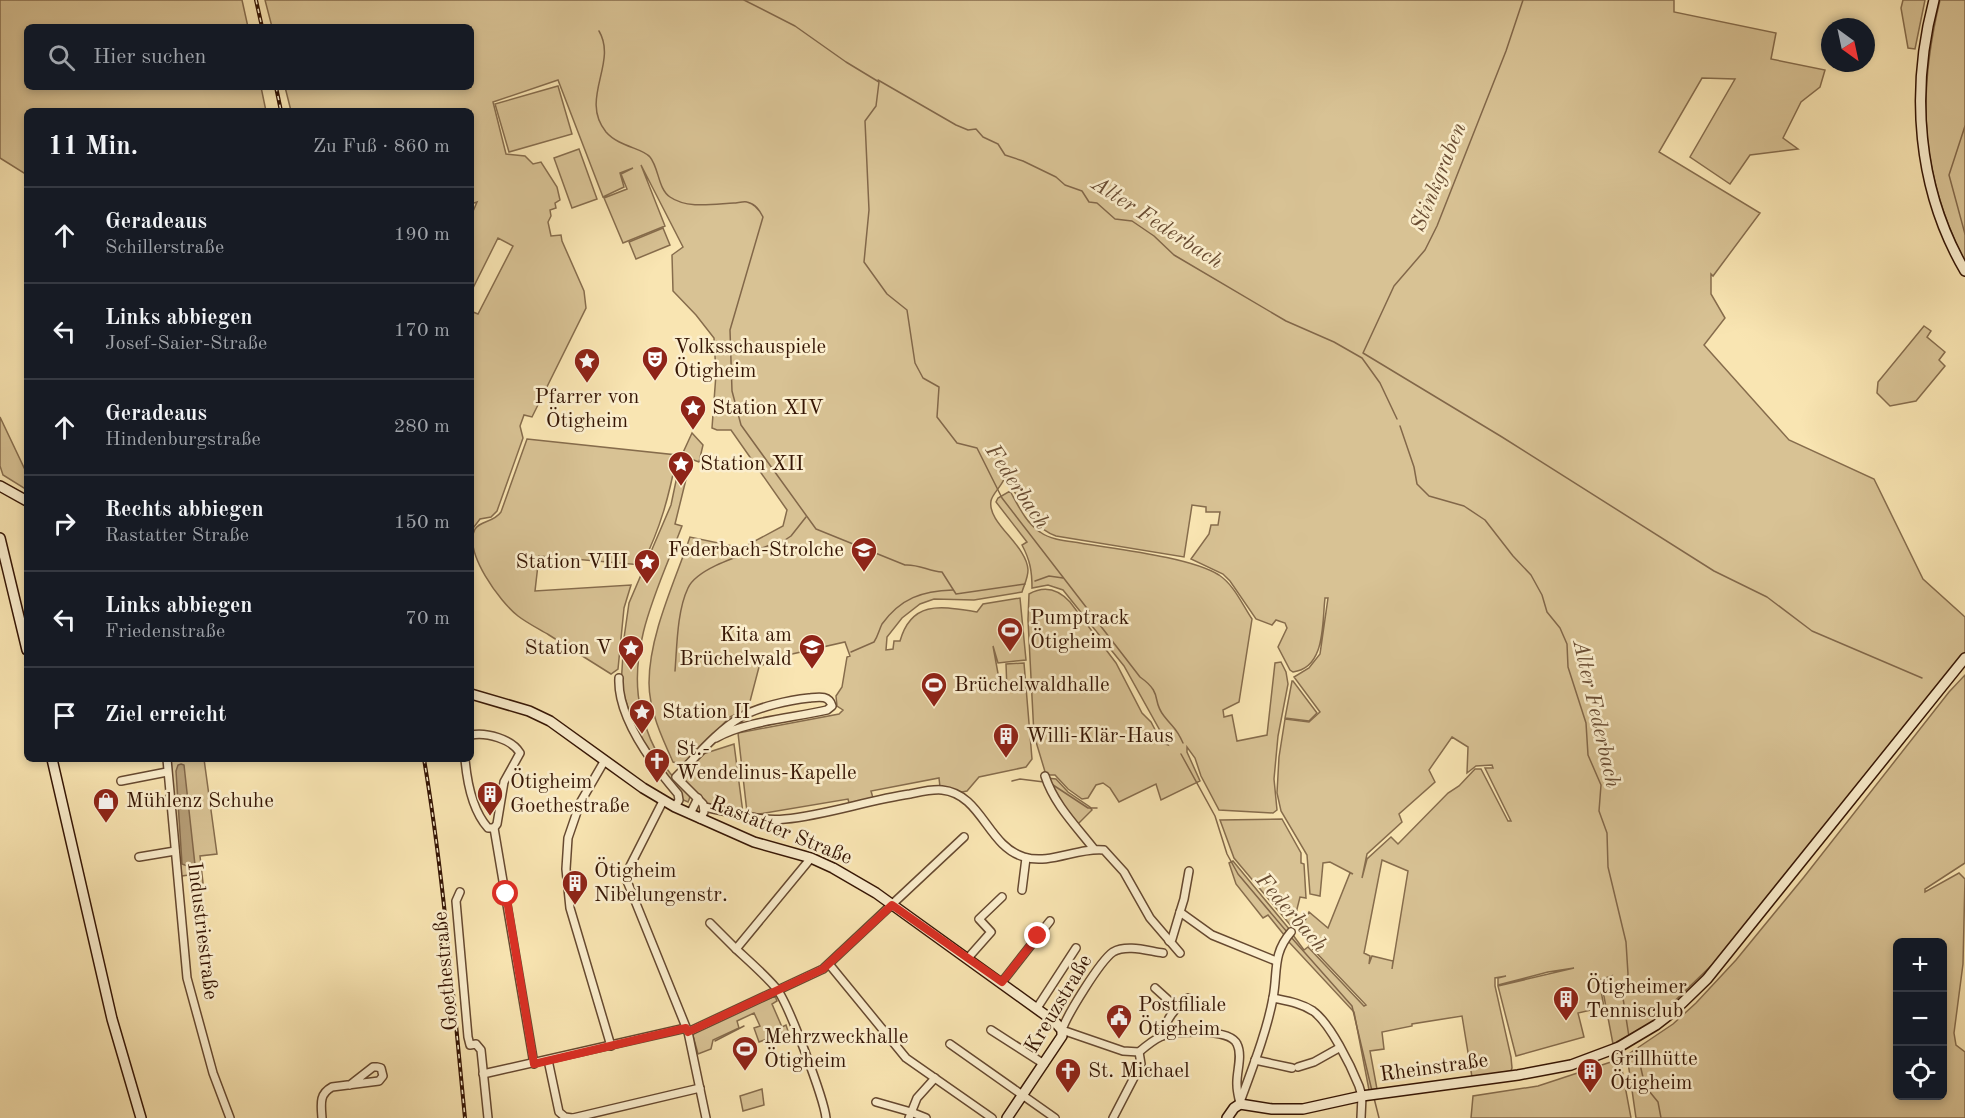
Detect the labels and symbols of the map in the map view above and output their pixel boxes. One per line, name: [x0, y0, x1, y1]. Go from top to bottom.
north arrow: [1821, 18, 1875, 72]
water label: Stinkgraben: [1407, 119, 1471, 235]
water label: Alter Federbach: [1087, 172, 1226, 273]
place label: Volksschauspiele Ötigheim: [674, 337, 826, 382]
theatre icon: Volksschauspiele Ötigheim: [640, 344, 670, 382]
place icon: Pfarrer von Ötigheim: [572, 346, 602, 384]
place label: Pfarrer von Ötigheim: [535, 387, 639, 432]
place icon: Station XIV: [678, 393, 708, 431]
place label: Station XIV: [712, 398, 824, 419]
water label: Federbach: [980, 440, 1053, 533]
place icon: Station XII: [666, 449, 696, 487]
place label: Station XII: [700, 454, 804, 475]
school or university icon: Federbach-Strolche: [849, 535, 879, 573]
place label: Federbach-Strolche: [668, 540, 844, 561]
place icon: Station VIII: [632, 547, 662, 585]
place label: Station VIII: [516, 552, 628, 573]
place label: Pumptrack Ötigheim: [1030, 608, 1130, 653]
sports icon: Pumptrack Ötigheim: [995, 615, 1025, 653]
place label: Kita am Brüchelwald: [679, 625, 792, 670]
school or university icon: Kita am Brüchelwald: [797, 632, 827, 670]
place icon: Station V: [616, 633, 646, 671]
water label: Alter Federbach: [1568, 637, 1624, 790]
place label: Station V: [524, 638, 612, 659]
sports icon: Brüchelwaldhalle: [919, 670, 949, 708]
place label: Brüchelwaldhalle: [954, 675, 1110, 696]
place icon: Station II: [627, 697, 657, 735]
place label: Station II: [662, 702, 750, 723]
building icon: Willi-Klär-Haus: [991, 721, 1021, 759]
place label: Willi-Klär-Haus: [1026, 726, 1174, 747]
place label: St.- Wendelinus-Kapelle: [676, 739, 857, 784]
church icon: St.- Wendelinus-Kapelle: [642, 746, 672, 784]
place label: Ötigheim Goethestraße: [510, 768, 630, 817]
building icon: Ötigheim Goethestraße: [475, 779, 505, 817]
shop icon: Mühlenz Schuhe: [91, 786, 121, 824]
place label: Mühlenz Schuhe: [126, 791, 274, 812]
street label: Rastatter Straße: [707, 793, 855, 869]
place label: Ötigheim Nibelungenstr.: [594, 857, 728, 906]
street label: Industriestraße: [183, 861, 221, 1001]
building icon: Ötigheim Nibelungenstr.: [560, 868, 590, 906]
water label: Federbach: [1250, 868, 1331, 957]
route start: [492, 880, 518, 906]
street label: Goethestraße: [430, 910, 462, 1032]
route end: [1024, 922, 1050, 948]
street label: Kreuzstraße: [1021, 951, 1097, 1057]
place label: Ötigheimer Tennisclub: [1586, 973, 1687, 1022]
building icon: Ötigheimer Tennisclub: [1551, 984, 1581, 1022]
place label: Postfiliale Ötigheim: [1138, 995, 1226, 1040]
public building icon: Postfiliale Ötigheim: [1104, 1002, 1134, 1040]
place label: Mehrzweckhalle Ötigheim: [764, 1027, 908, 1072]
sports icon: Mehrzweckhalle Ötigheim: [730, 1034, 760, 1072]
place label: Grillhütte Ötigheim: [1610, 1049, 1698, 1094]
street label: Rheinstraße: [1378, 1050, 1490, 1086]
church icon: St. Michael: [1053, 1056, 1083, 1094]
building icon: Grillhütte Ötigheim: [1575, 1056, 1605, 1094]
place label: St. Michael: [1088, 1061, 1190, 1082]

